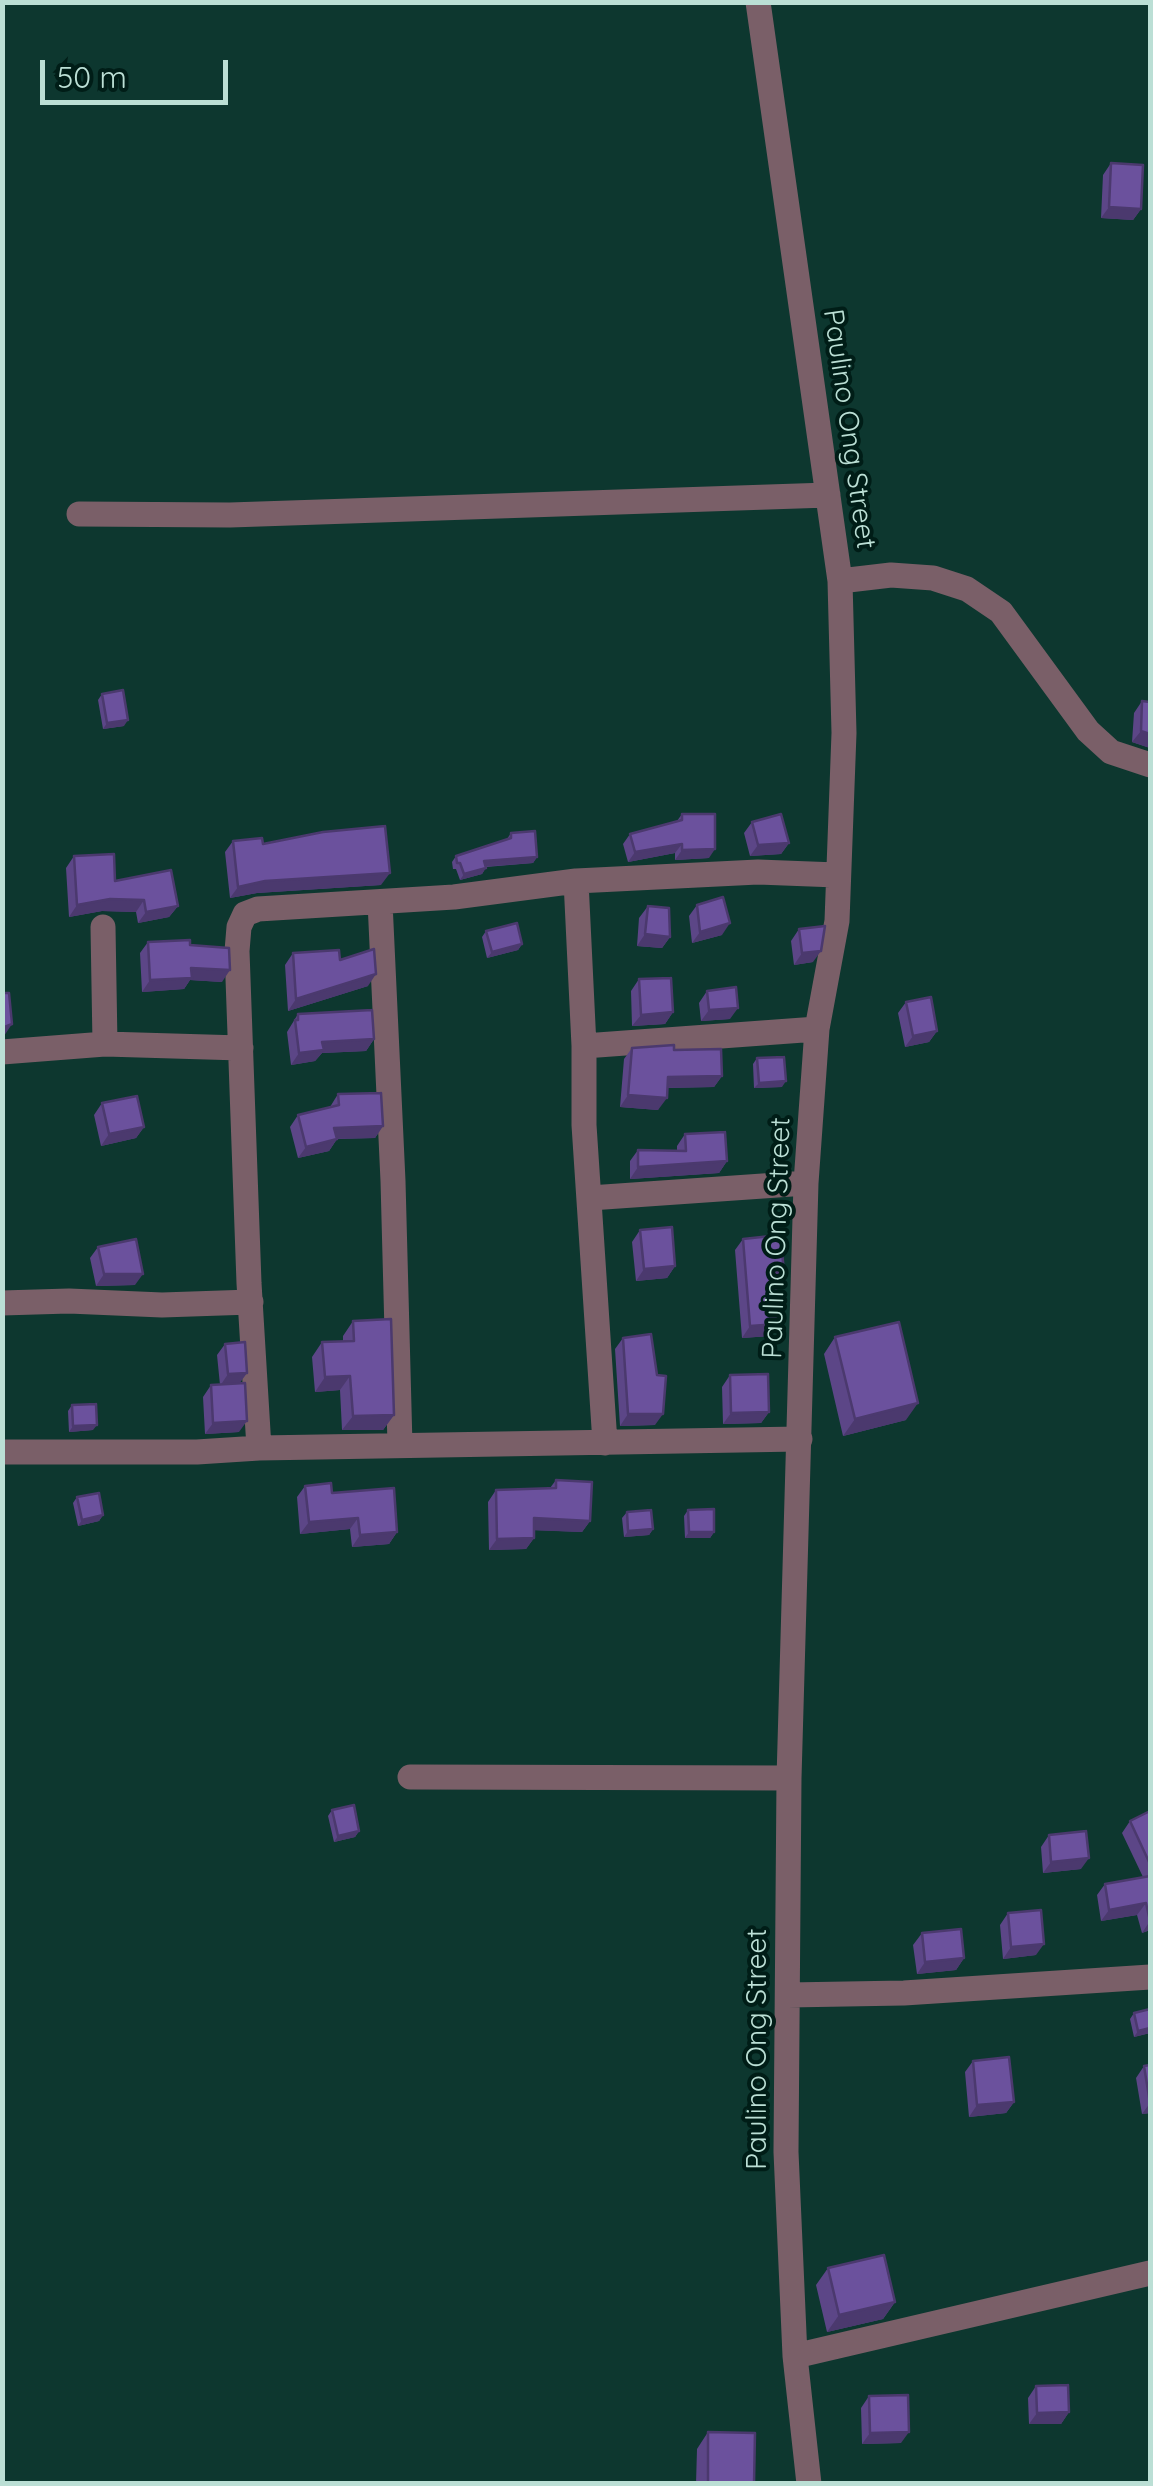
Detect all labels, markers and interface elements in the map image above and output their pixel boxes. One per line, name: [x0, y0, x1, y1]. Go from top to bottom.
scale bar: [45, 40, 232, 102]
text: 50 m: [57, 58, 127, 96]
street label: Paulino Ong Street: [816, 307, 882, 551]
street label: Paulino Ong Street: [756, 1117, 798, 1359]
street label: Paulino Ong Street: [741, 1928, 775, 2170]

